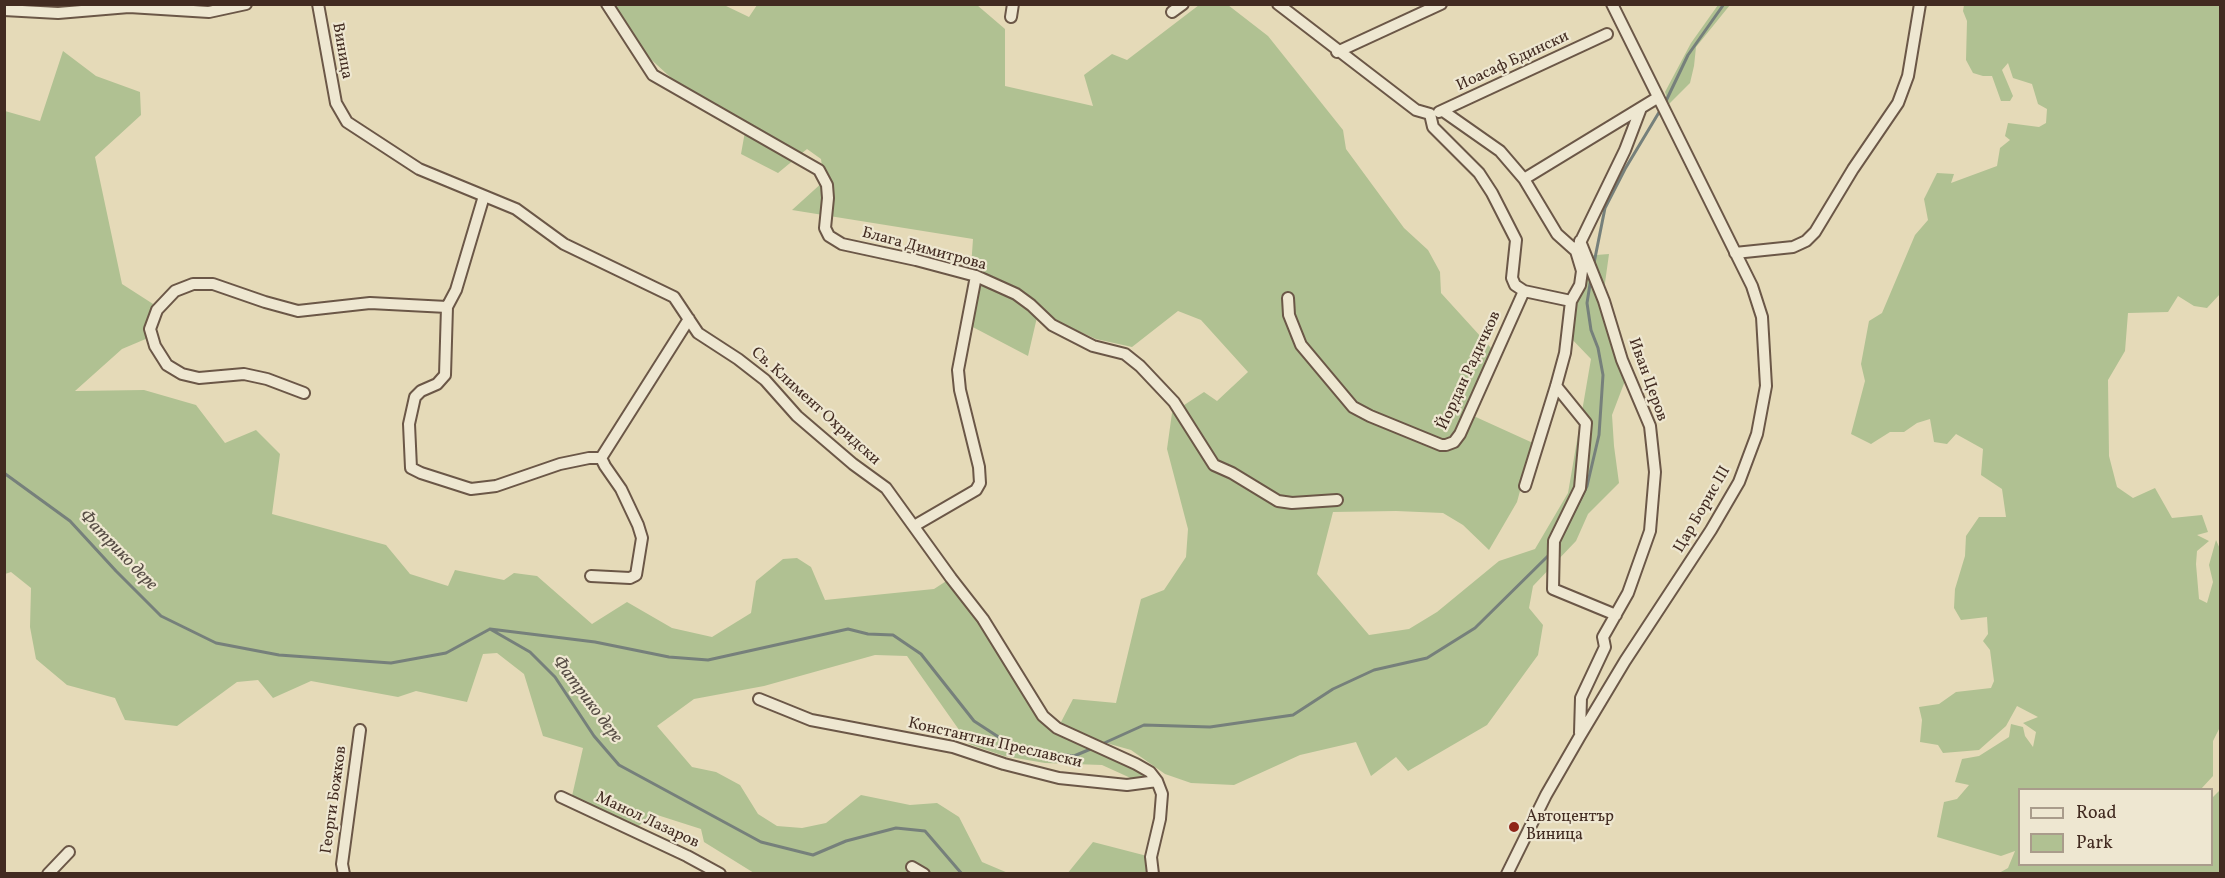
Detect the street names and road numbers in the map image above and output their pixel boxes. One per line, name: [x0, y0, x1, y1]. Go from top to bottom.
street label: Виница: [327, 21, 355, 81]
street label: Иоасаф Бдински: [1454, 28, 1572, 96]
street label: Блага Димитрова: [859, 224, 989, 276]
street label: Йордан Радичков: [1434, 308, 1506, 434]
street label: Иван Церов: [1623, 336, 1671, 424]
street label: Св. Климент Охридски: [746, 344, 884, 470]
street label: Цар Борис III: [1670, 463, 1736, 557]
street label: Константин Преславски: [906, 715, 1084, 773]
street label: Георги Божков: [318, 745, 352, 855]
street label: Манол Лазаров: [592, 789, 702, 853]

